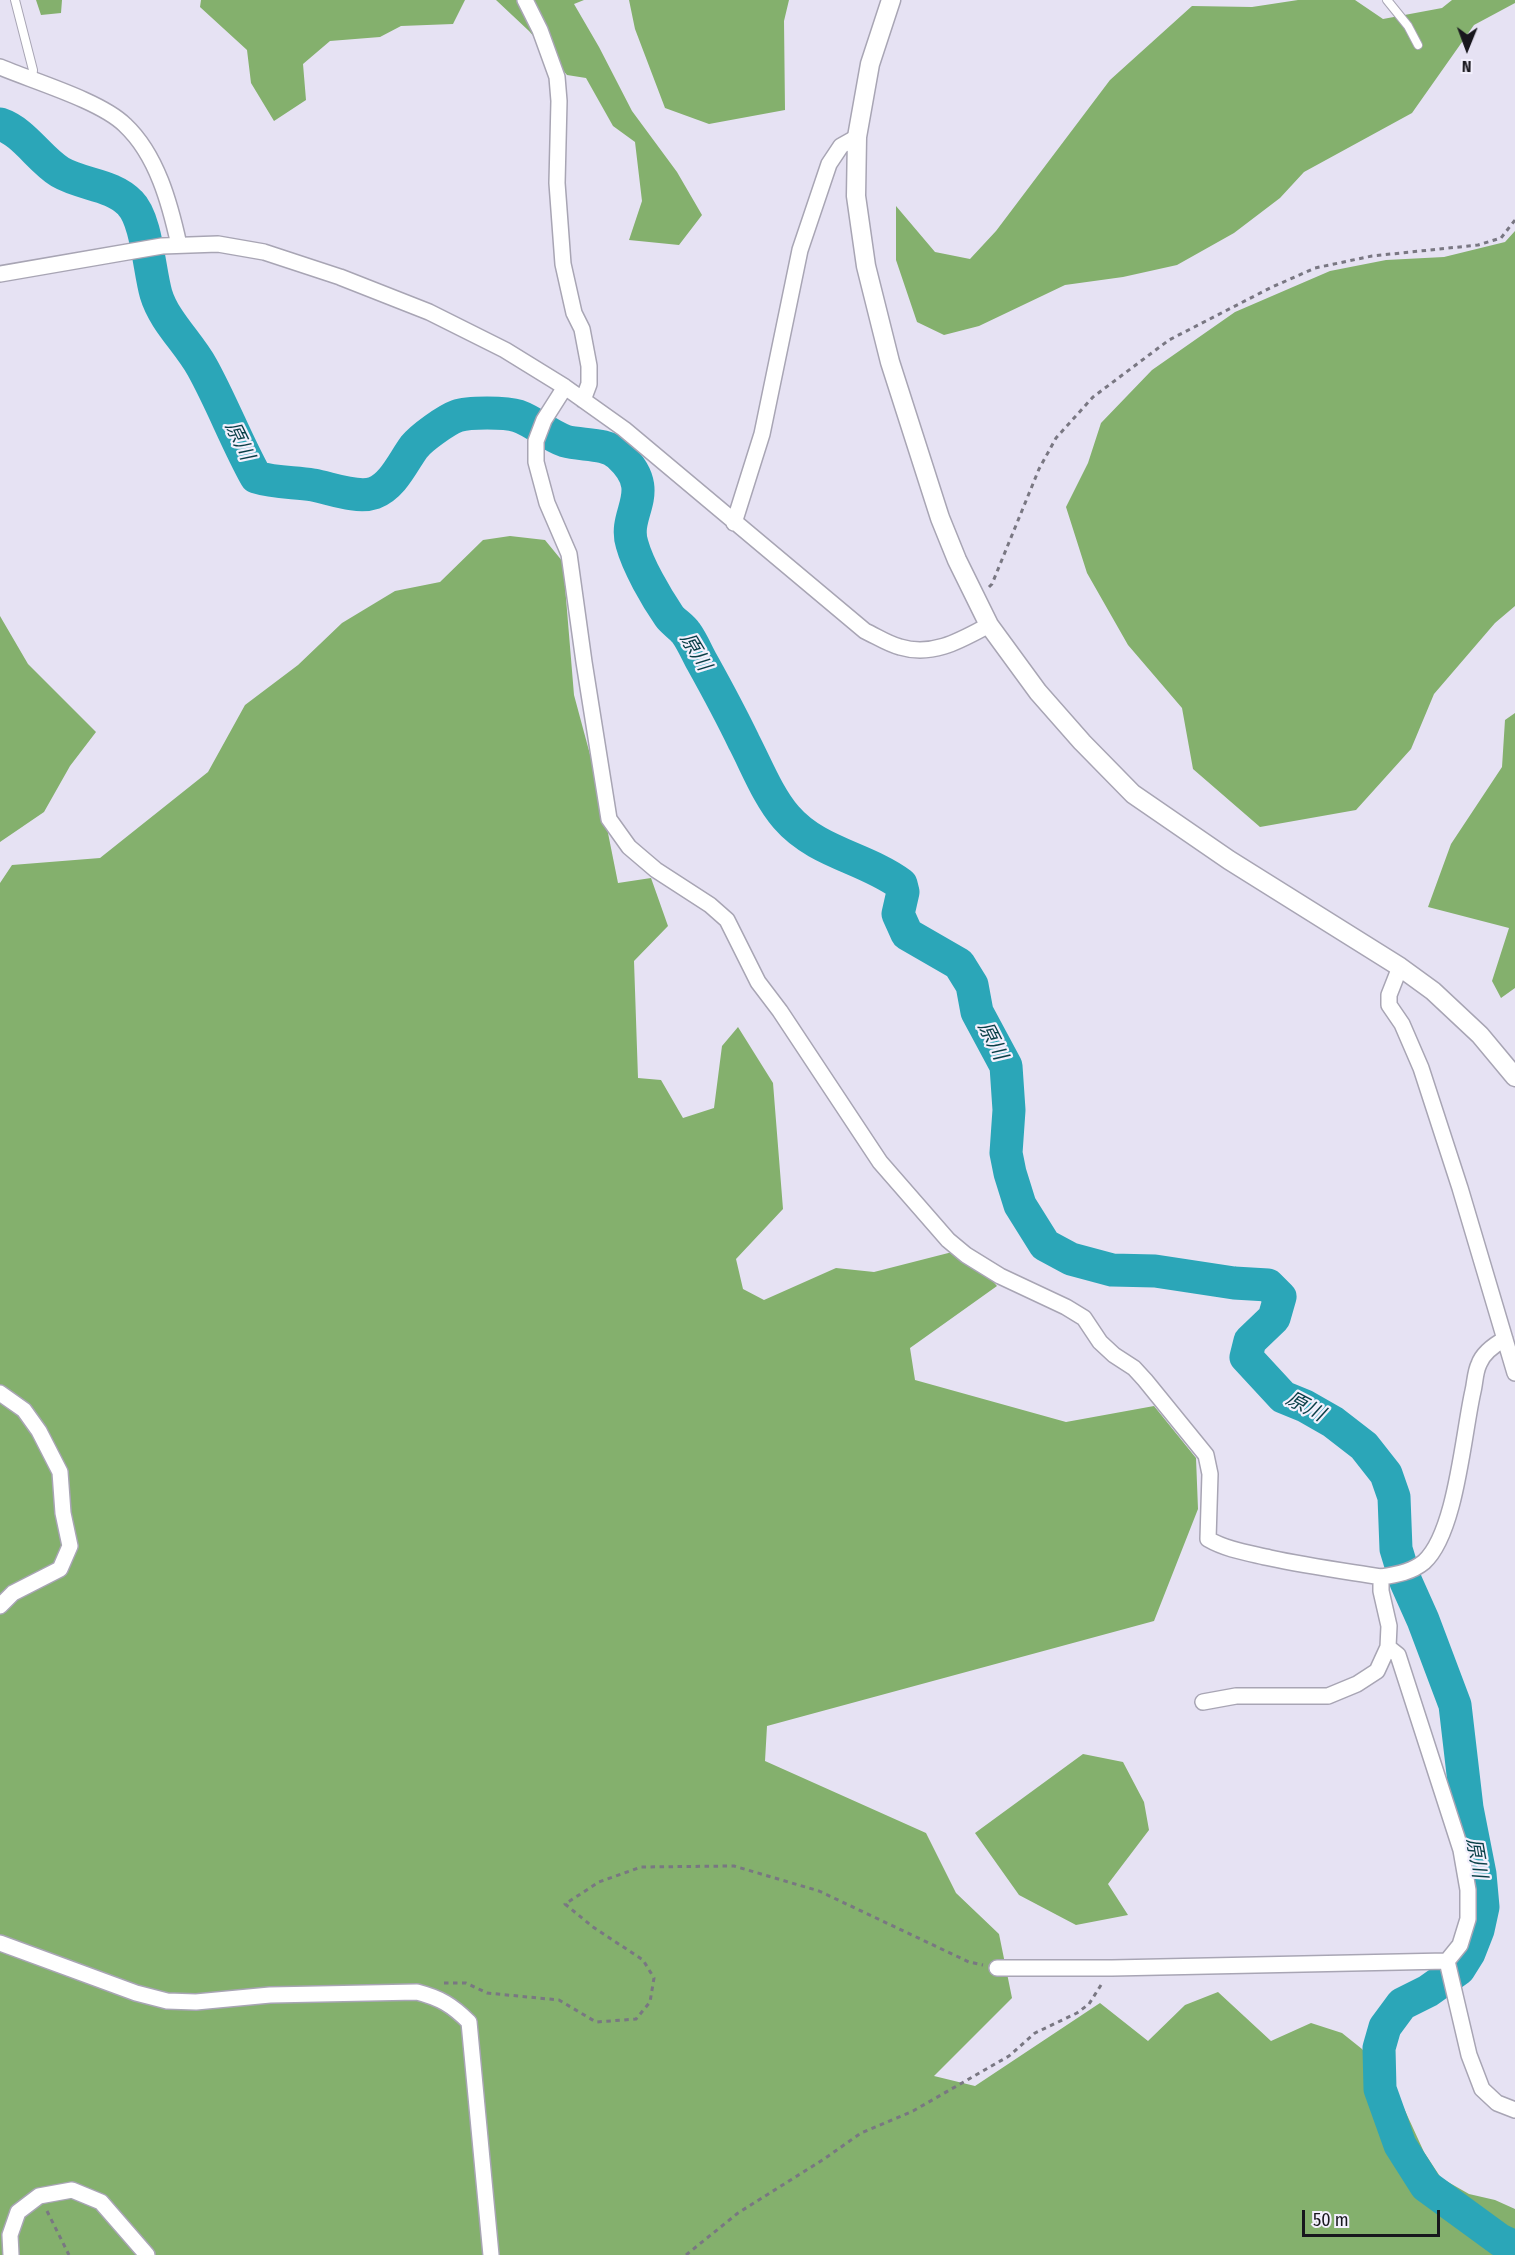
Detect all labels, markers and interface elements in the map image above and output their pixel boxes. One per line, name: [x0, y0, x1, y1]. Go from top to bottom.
north arrow: [1437, 18, 1497, 78]
text: N: [1462, 57, 1472, 76]
water label: 原川: [219, 418, 259, 464]
water label: 原川: [674, 629, 716, 675]
water label: 原川: [972, 1018, 1012, 1064]
water label: 原川: [1282, 1387, 1328, 1427]
water label: 原川: [1461, 1836, 1491, 1880]
scale bar: [1305, 2198, 1443, 2236]
text: 50 m: [1313, 2209, 1349, 2231]

